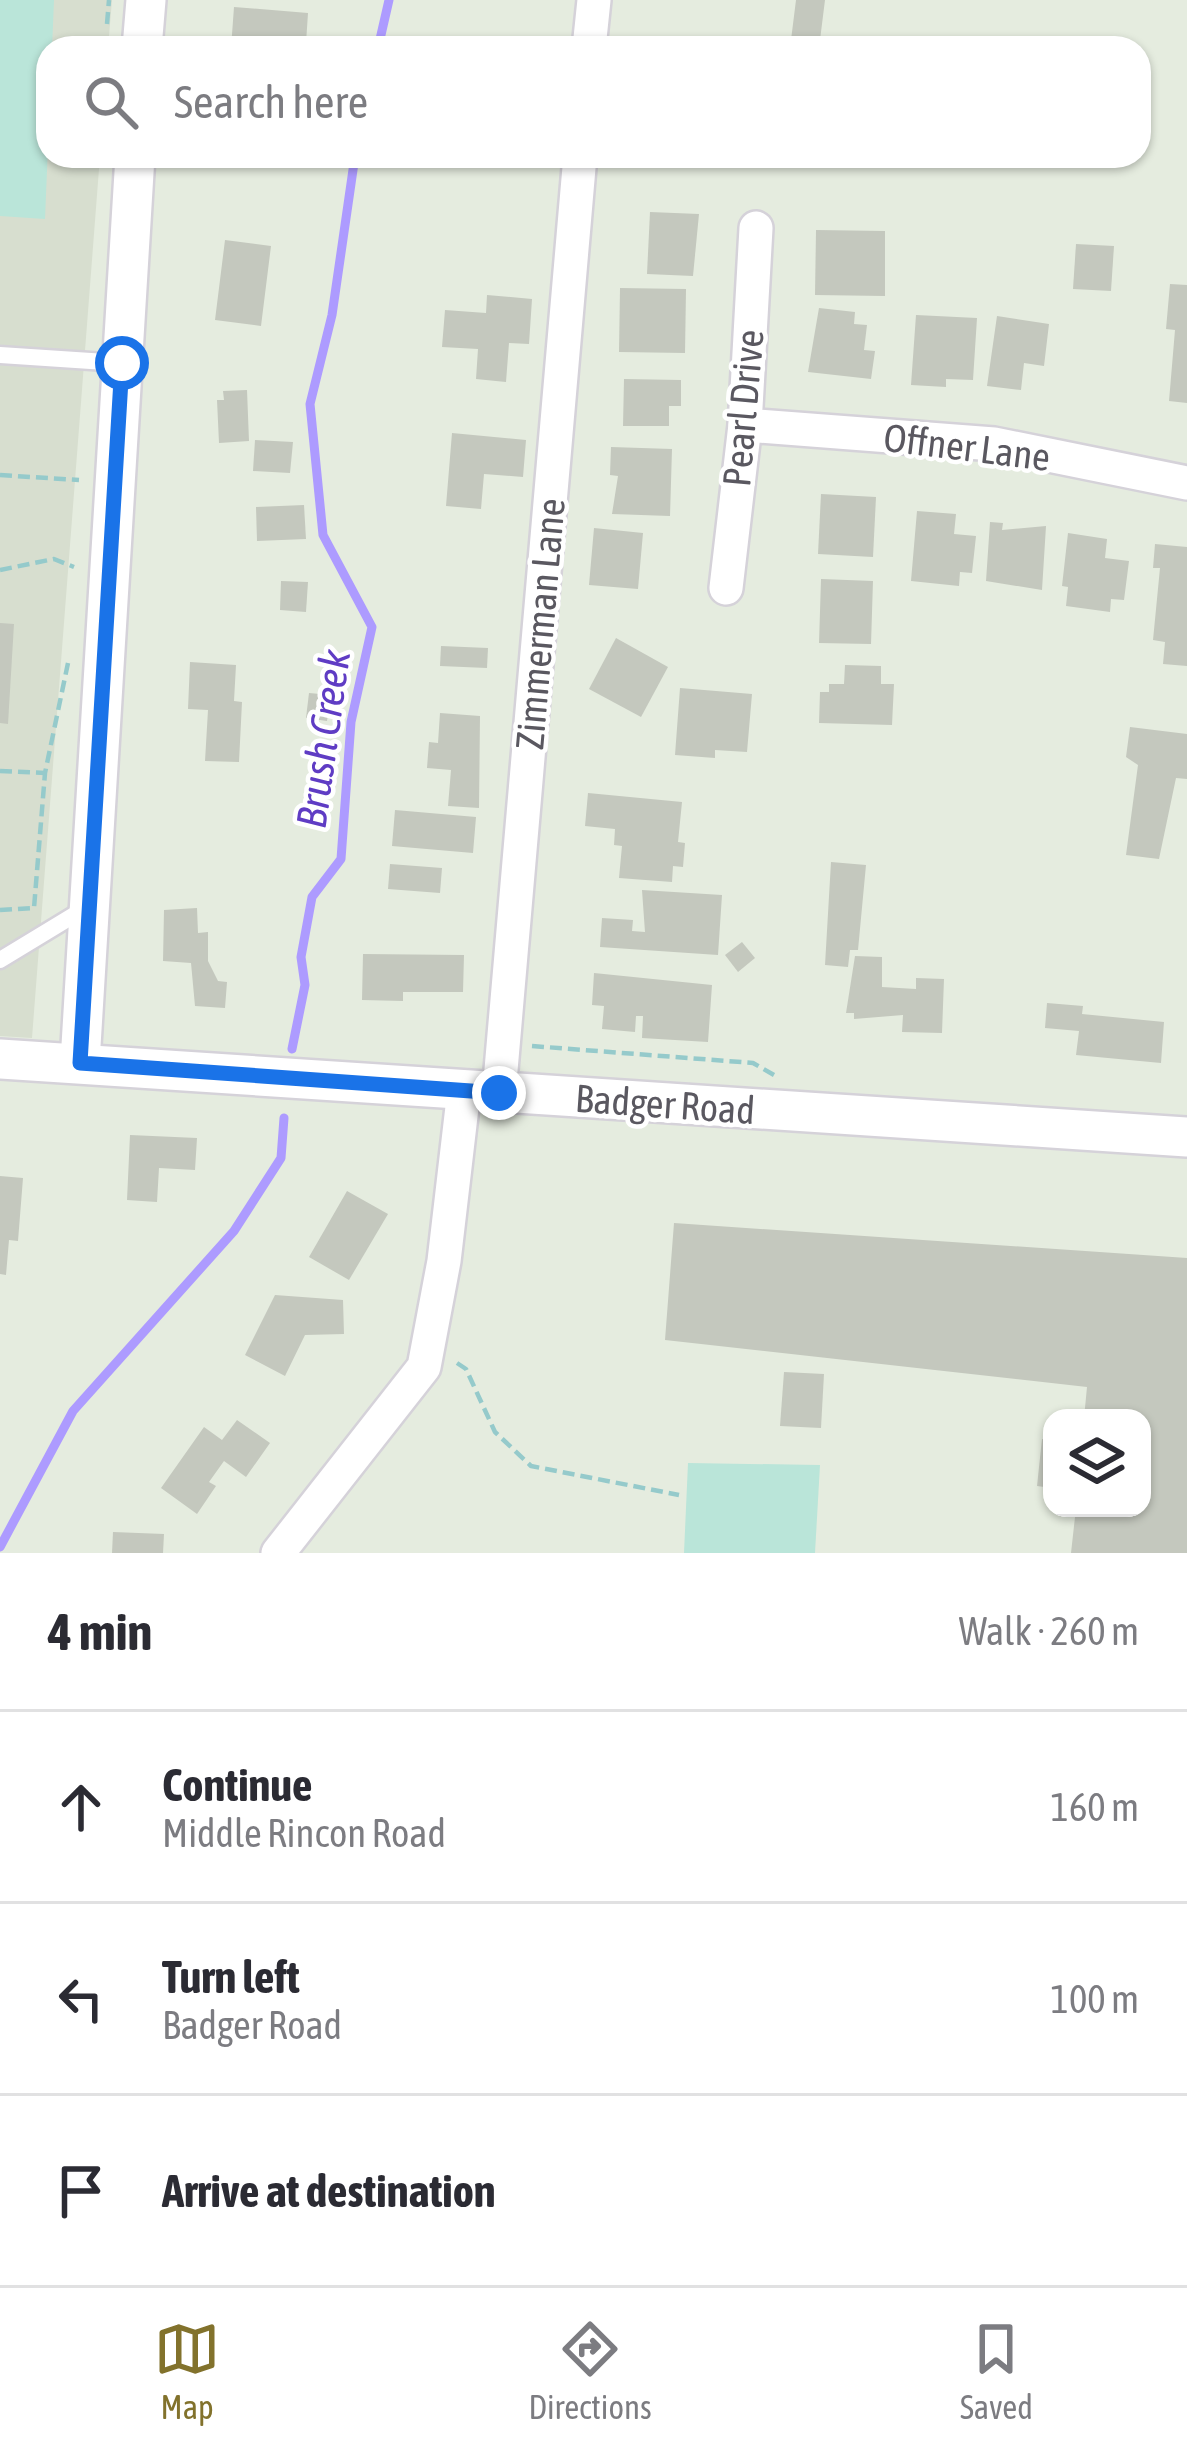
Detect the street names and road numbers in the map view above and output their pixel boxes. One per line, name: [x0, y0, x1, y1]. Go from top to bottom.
street label: Pearl Drive: [714, 328, 772, 488]
street label: Offner Lane: [881, 415, 1053, 479]
street label: Zimmerman Lane: [507, 496, 573, 752]
street label: Badger Road: [574, 1076, 756, 1132]

